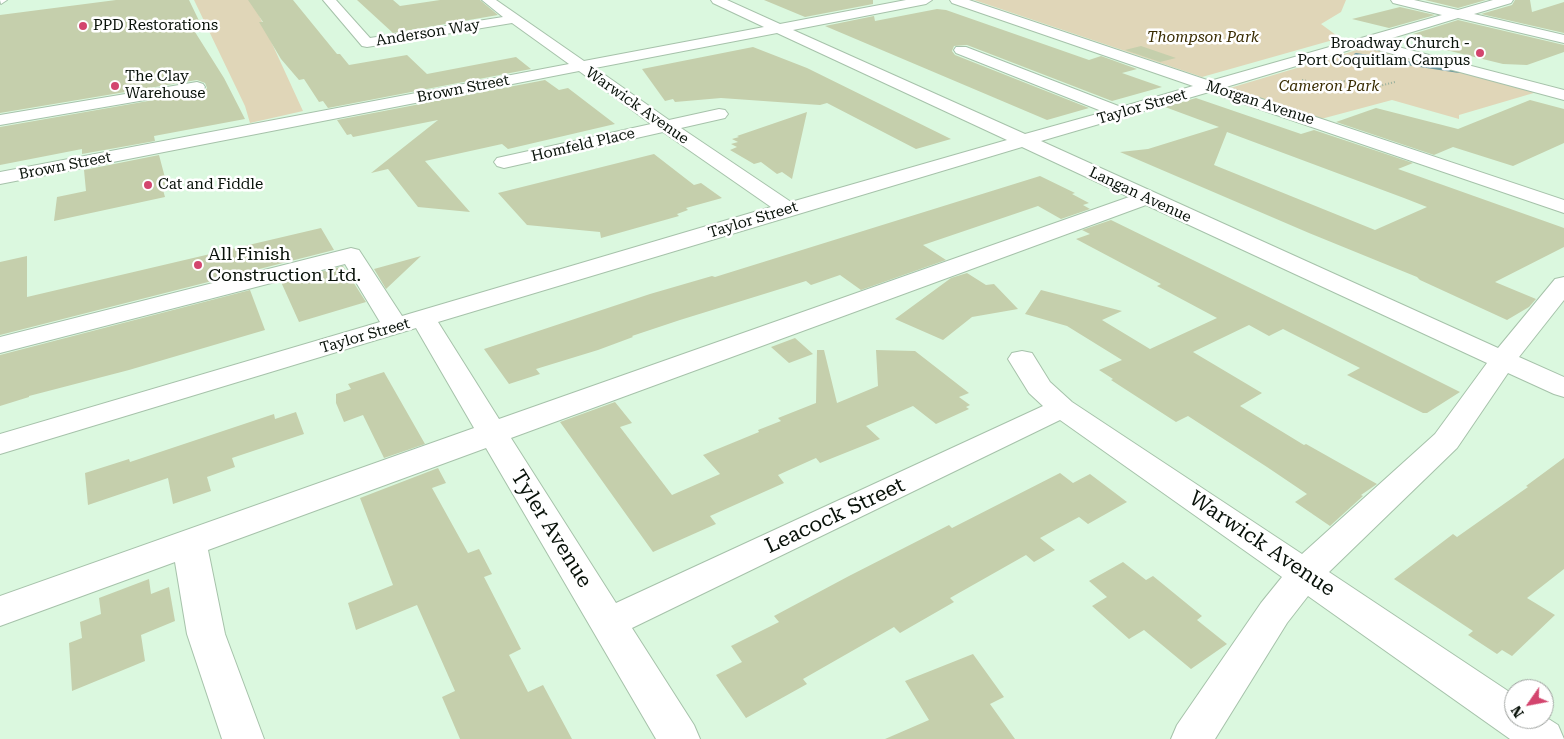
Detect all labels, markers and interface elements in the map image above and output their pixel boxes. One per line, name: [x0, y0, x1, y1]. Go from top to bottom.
street label: Anderson Way: [375, 16, 481, 50]
place label: PPD Restorations: [93, 17, 218, 35]
marker: PPD Restorations: [77, 20, 89, 32]
park label: Thompson Park: [1147, 29, 1259, 47]
place label: Broadway Church - Port Coquitlam Campus: [1297, 35, 1470, 70]
marker: Broadway Church - Port Coquitlam Campus: [1474, 47, 1486, 59]
street label: Warwick Avenue: [582, 64, 692, 148]
place label: The Clay Warehouse: [125, 68, 205, 103]
street label: Brown Street: [415, 71, 511, 107]
street label: Morgan Avenue: [1204, 77, 1316, 129]
park label: Cameron Park: [1279, 78, 1379, 96]
marker: The Clay Warehouse: [109, 80, 121, 92]
street label: Taylor Street: [1095, 86, 1189, 128]
street label: Homfeld Place: [529, 124, 637, 166]
street label: Brown Street: [17, 148, 113, 184]
street label: Langan Avenue: [1086, 163, 1194, 227]
place label: Cat and Fiddle: [158, 176, 263, 194]
marker: Cat and Fiddle: [142, 179, 154, 191]
street label: Taylor Street: [706, 198, 800, 242]
place label: All Finish Construction Ltd.: [208, 244, 361, 286]
marker: All Finish Construction Ltd.: [192, 259, 204, 271]
street label: Taylor Street: [318, 315, 412, 357]
street label: Tyler Avenue: [505, 466, 597, 592]
street label: Leacock Street: [761, 473, 909, 559]
street label: Warwick Avenue: [1184, 486, 1340, 602]
north arrow: [1504, 679, 1554, 729]
text: N: [1508, 703, 1527, 721]

